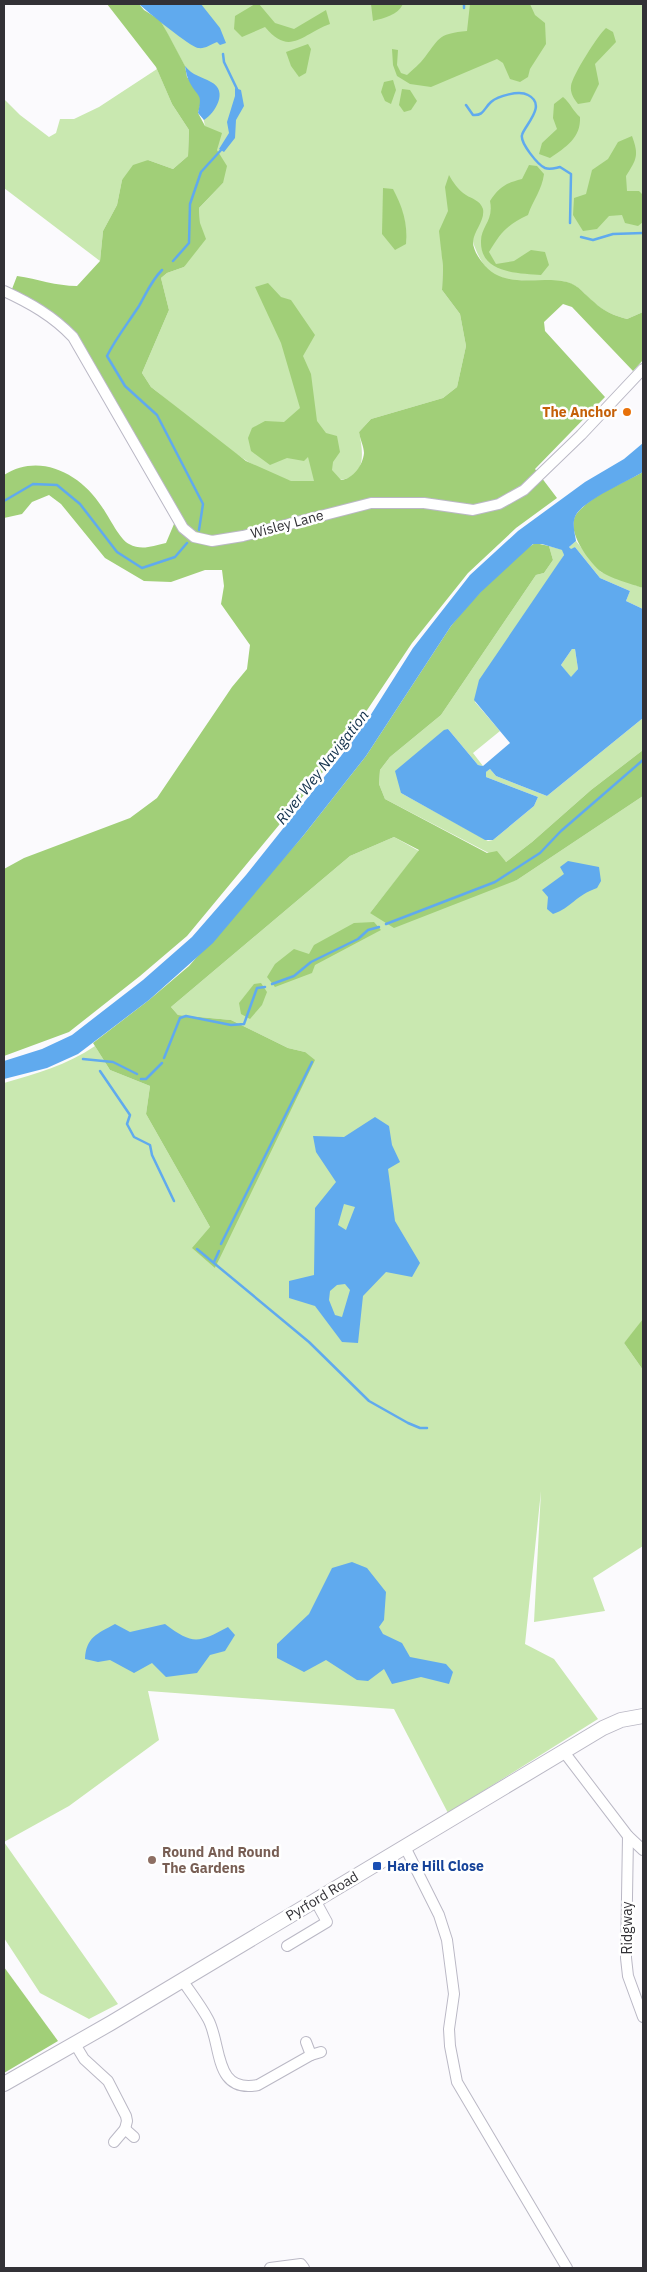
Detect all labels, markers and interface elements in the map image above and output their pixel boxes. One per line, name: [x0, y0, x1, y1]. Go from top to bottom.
place label: The Anchor: [542, 403, 617, 421]
marker: The Anchor: [621, 406, 633, 418]
street label: Wisley Lane: [249, 506, 326, 542]
water label: River Wey Navigation: [271, 706, 373, 828]
place label: Round And Round The Gardens: [162, 1843, 280, 1877]
marker: Round And Round The Gardens: [146, 1854, 158, 1866]
place label: Hare Hill Close: [387, 1857, 484, 1875]
marker: Hare Hill Close: [371, 1860, 383, 1872]
street label: Pyrford Road: [282, 1867, 362, 1925]
street label: Ridgway: [618, 1901, 636, 1955]

